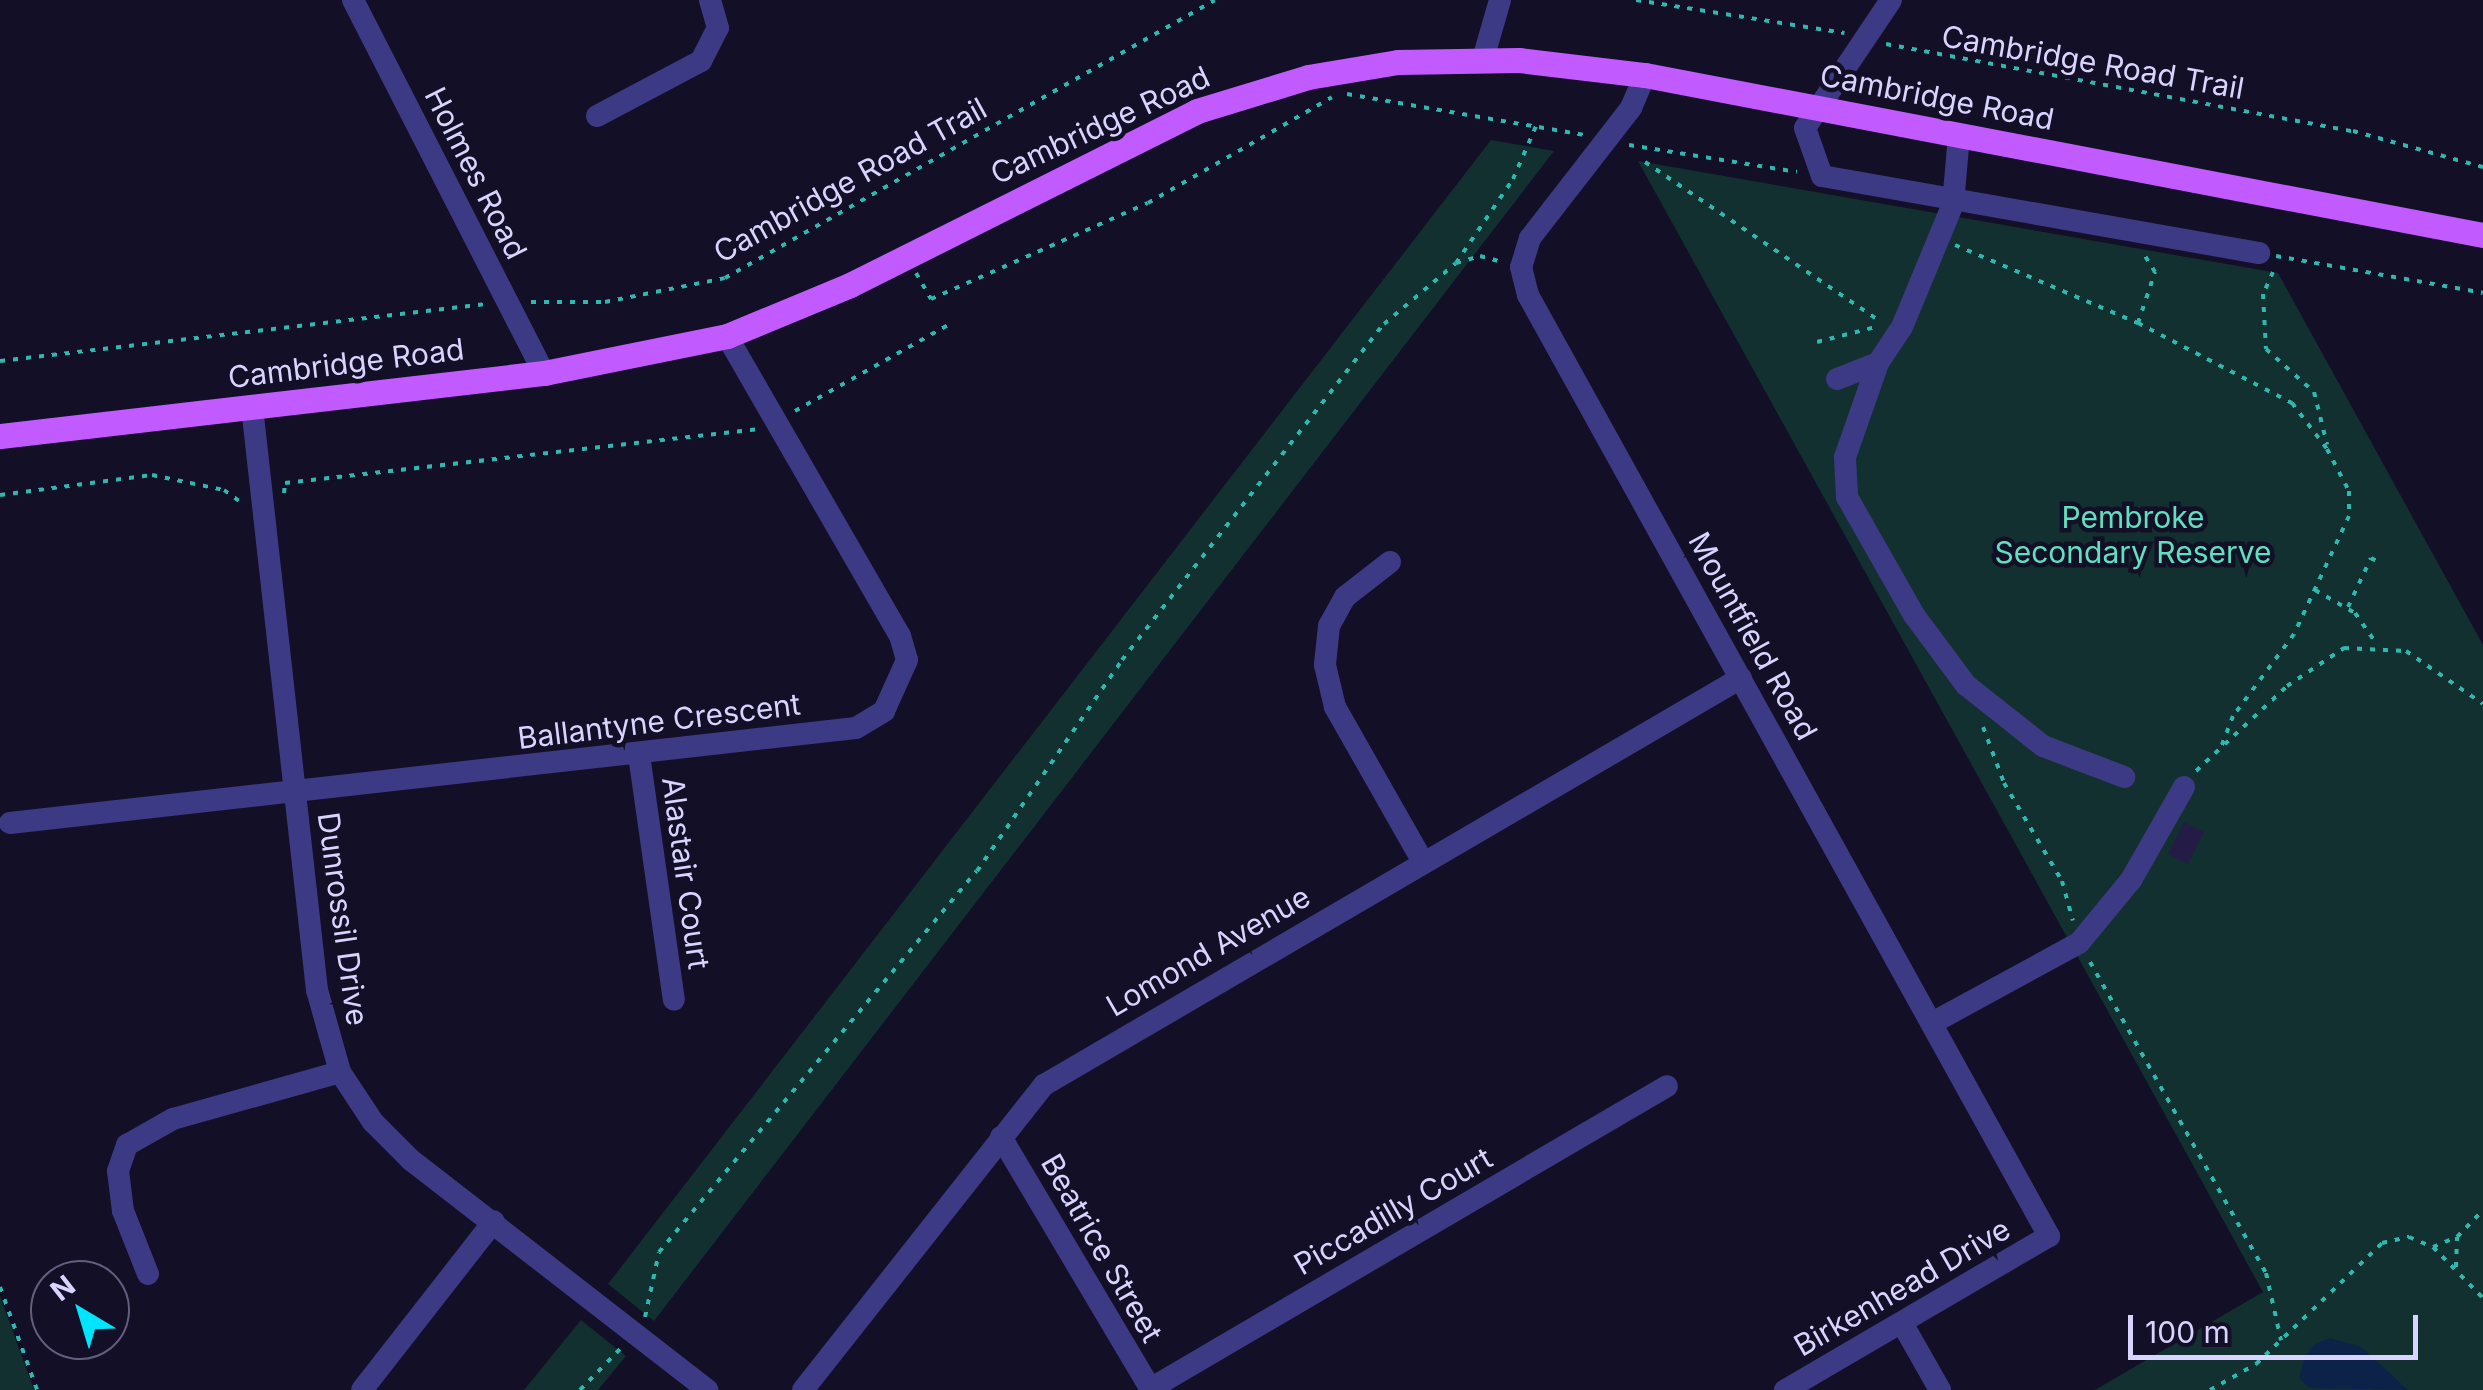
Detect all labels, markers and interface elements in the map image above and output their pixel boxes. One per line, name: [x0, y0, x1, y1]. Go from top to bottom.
street label: Cambridge Road Trail: [1939, 18, 2247, 106]
street label: Cambridge Road: [1817, 57, 2057, 137]
street label: Cambridge Road: [985, 59, 1215, 191]
street label: Holmes Road: [417, 81, 535, 265]
street label: Cambridge Road Trail: [707, 90, 993, 270]
street label: Cambridge Road: [226, 331, 466, 395]
park label: Pembroke Secondary Reserve: [1994, 499, 2272, 570]
street label: Mountfield Road: [1681, 526, 1825, 746]
street label: Ballantyne Crescent: [516, 686, 802, 756]
street label: Alastair Court: [655, 775, 717, 971]
street label: Dunrossil Drive: [310, 810, 376, 1028]
street label: Lomond Avenue: [1100, 878, 1316, 1024]
street label: Piccadilly Court: [1288, 1140, 1498, 1282]
street label: Beatrice Street: [1034, 1148, 1170, 1348]
street label: Birkenhead Drive: [1788, 1211, 2016, 1363]
north arrow: [30, 1260, 130, 1360]
text: N: [44, 1268, 82, 1308]
scale bar: [2133, 1295, 2423, 1357]
text: 100 m: [2145, 1314, 2230, 1350]

